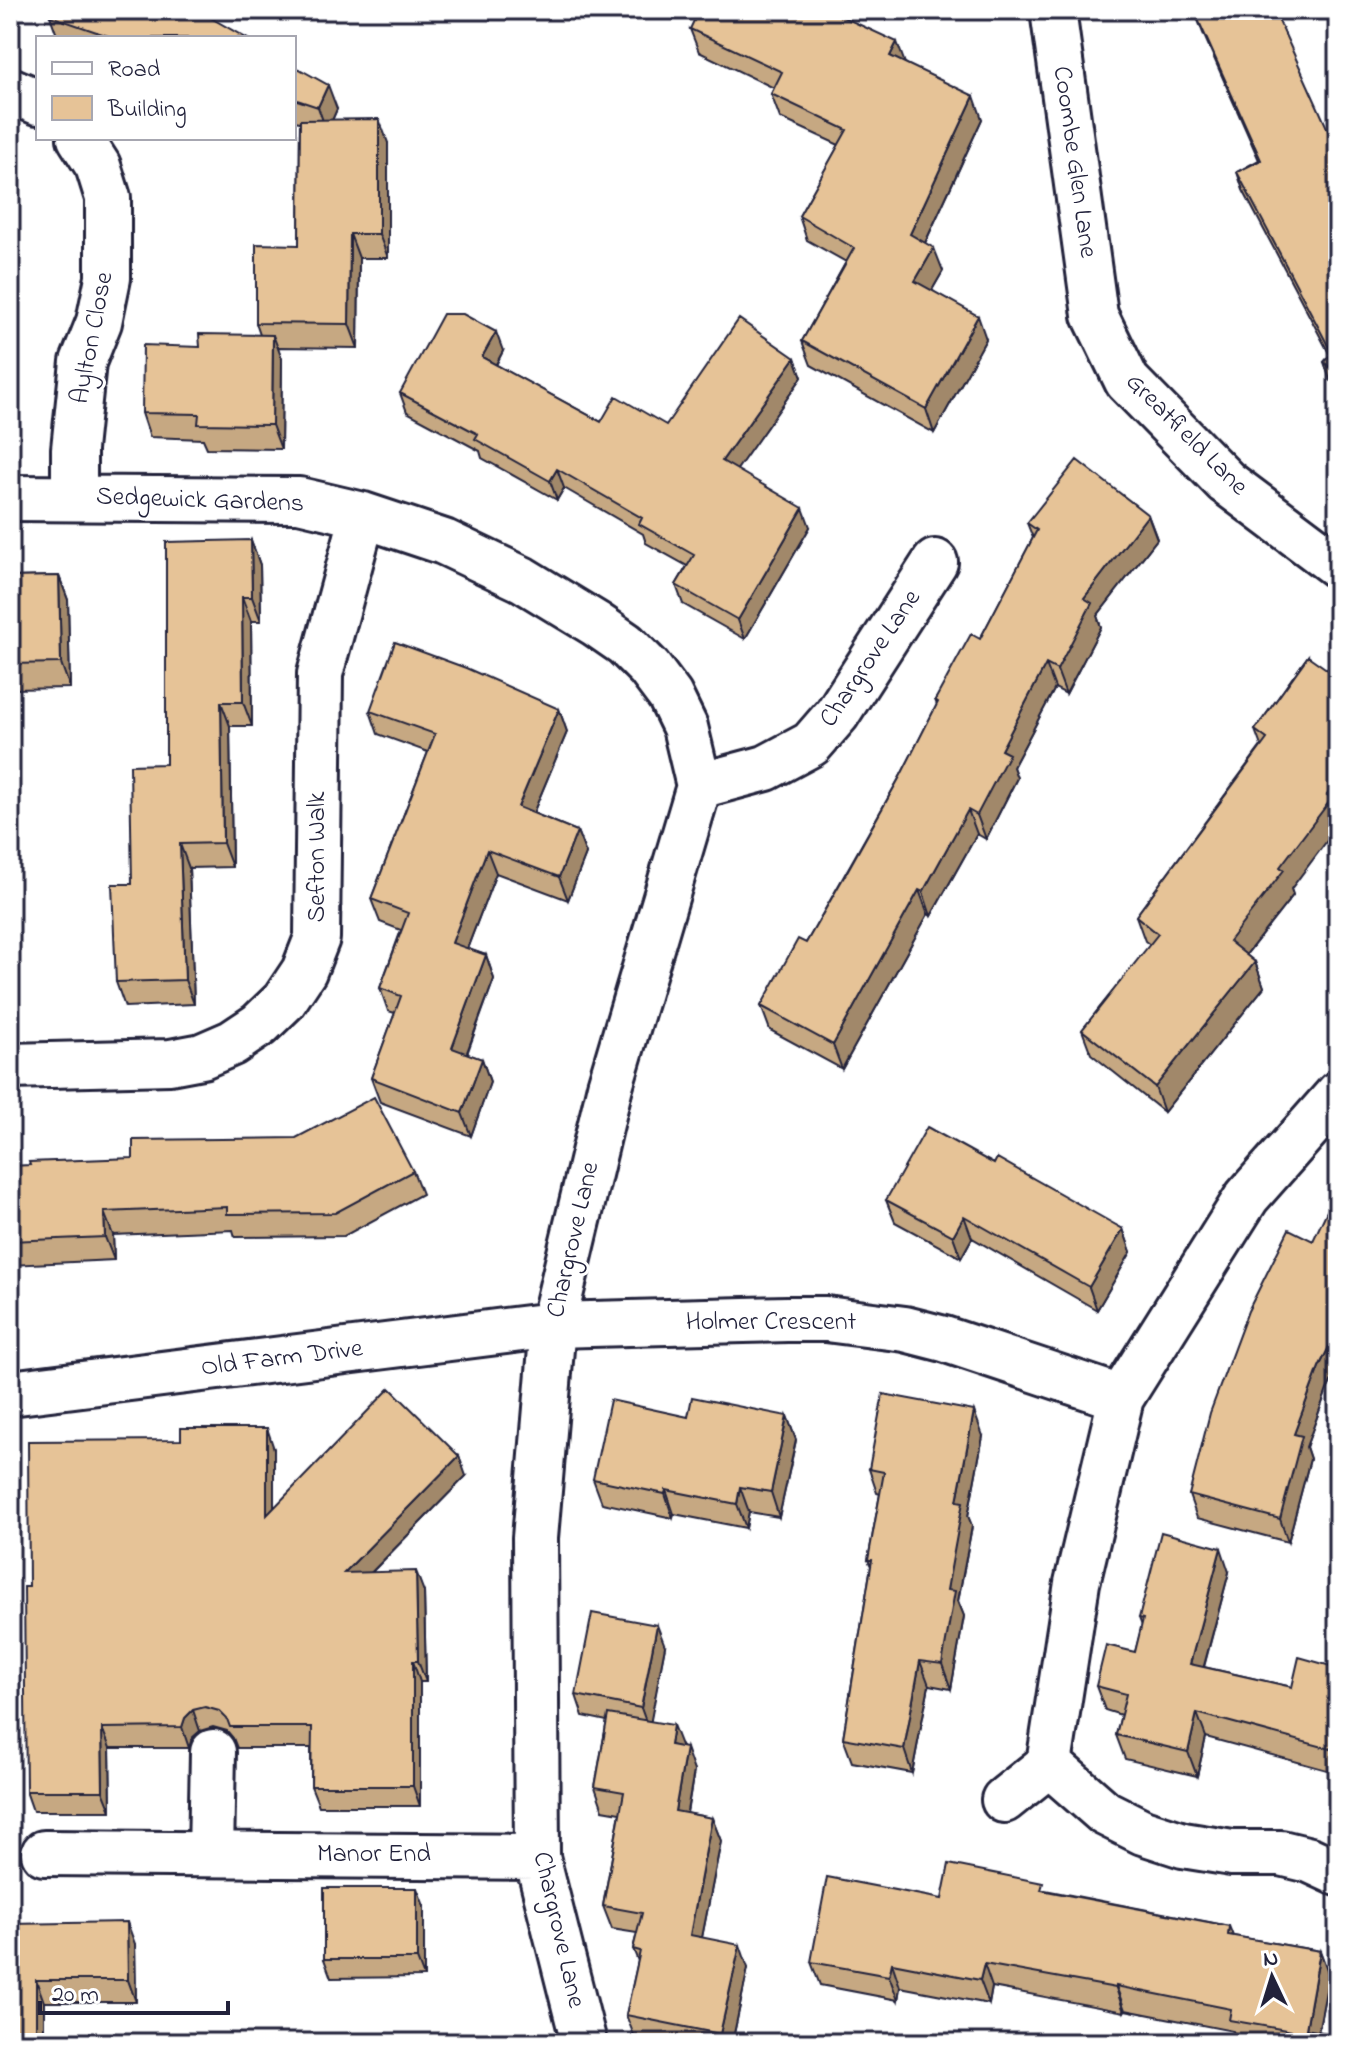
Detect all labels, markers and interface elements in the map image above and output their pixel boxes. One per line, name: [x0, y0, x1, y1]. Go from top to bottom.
legend: [36, 36, 296, 140]
text: Road: [108, 53, 161, 88]
street label: Coombe Glen Lane: [1042, 64, 1106, 261]
text: Building: [107, 93, 187, 128]
street label: Aylton Close: [62, 269, 124, 407]
street label: Greatfield Lane: [1116, 365, 1257, 506]
street label: Sedgewick Gardens: [95, 478, 305, 524]
street label: Chargrove Lane: [811, 582, 931, 736]
street label: Sefton Walk: [299, 791, 337, 922]
street label: Chargrove Lane: [538, 1158, 610, 1322]
street label: Holmer Crescent: [686, 1304, 857, 1342]
street label: Old Farm Drive: [199, 1330, 365, 1388]
street label: Manor End: [317, 1836, 431, 1874]
street label: Chargrove Lane: [522, 1848, 594, 2012]
north arrow: [1232, 1937, 1312, 2017]
text: N: [1262, 1944, 1279, 1977]
scale bar: [40, 1965, 228, 2015]
text: 20 m: [52, 1978, 99, 2013]

